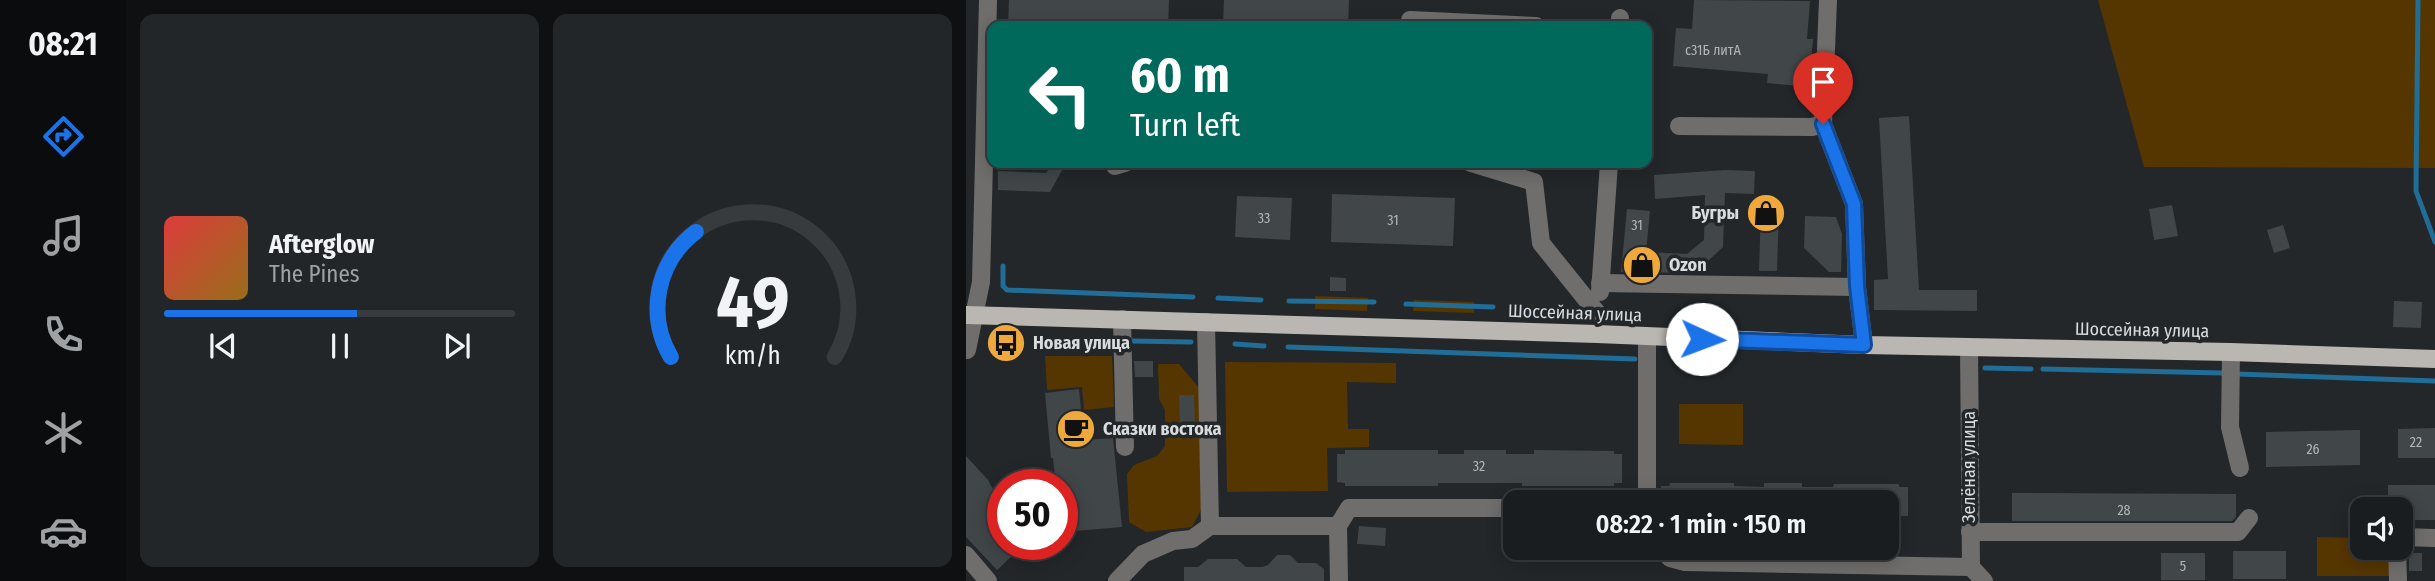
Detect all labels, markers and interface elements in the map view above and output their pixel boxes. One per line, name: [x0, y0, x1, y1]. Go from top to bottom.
text: 08:21: [28, 25, 98, 63]
house number: с31Б литА: [1685, 42, 1742, 59]
text: 60 m: [1130, 46, 1230, 105]
icon: left: [1015, 49, 1106, 140]
pin: [1793, 52, 1853, 124]
icon: arrive: [1804, 63, 1842, 101]
text: Turn left: [1130, 106, 1240, 144]
icon: directions: [39, 112, 88, 161]
shop icon: Бугры: [1745, 192, 1787, 234]
place label: Бугры: [1691, 202, 1739, 224]
house number: 33: [1258, 210, 1270, 227]
icon: music: [39, 211, 88, 260]
house number: 31: [1387, 212, 1399, 229]
house number: 31: [1631, 217, 1643, 234]
text: Afterglow: [269, 229, 374, 260]
shop icon: Ozon: [1621, 244, 1663, 286]
place label: Ozon: [1669, 254, 1707, 276]
text: 49: [716, 259, 789, 346]
text: The Pines: [269, 260, 360, 288]
street label: Шоссейная улица: [1508, 300, 1643, 326]
position arrow: [1665, 302, 1739, 376]
icon: phone: [39, 310, 88, 359]
street label: Шоссейная улица: [2075, 318, 2209, 342]
bus stop icon: Новая улица: [985, 322, 1027, 364]
icon: previous: [204, 327, 242, 365]
icon: pause: [321, 327, 359, 365]
icon: next: [438, 327, 476, 365]
place label: Новая улица: [1033, 332, 1130, 354]
text: km/h: [725, 340, 780, 370]
icon: climate: [39, 408, 88, 457]
cafe icon: Сказки востока: [1055, 408, 1097, 450]
street label: Зелёная улица: [1958, 411, 1980, 523]
place label: Сказки востока: [1103, 418, 1222, 440]
house number: 22: [2410, 434, 2422, 451]
house number: 26: [2306, 441, 2320, 458]
house number: 32: [1473, 458, 1485, 475]
speed limit sign: 50: [987, 469, 1078, 560]
map controls: [2350, 497, 2413, 560]
button: sound: [2350, 497, 2413, 560]
house number: 28: [2117, 502, 2131, 519]
icon: car: [39, 507, 88, 556]
text: 08:22 · 1 min · 150 m: [1595, 509, 1807, 540]
house number: 5: [2180, 558, 2186, 575]

